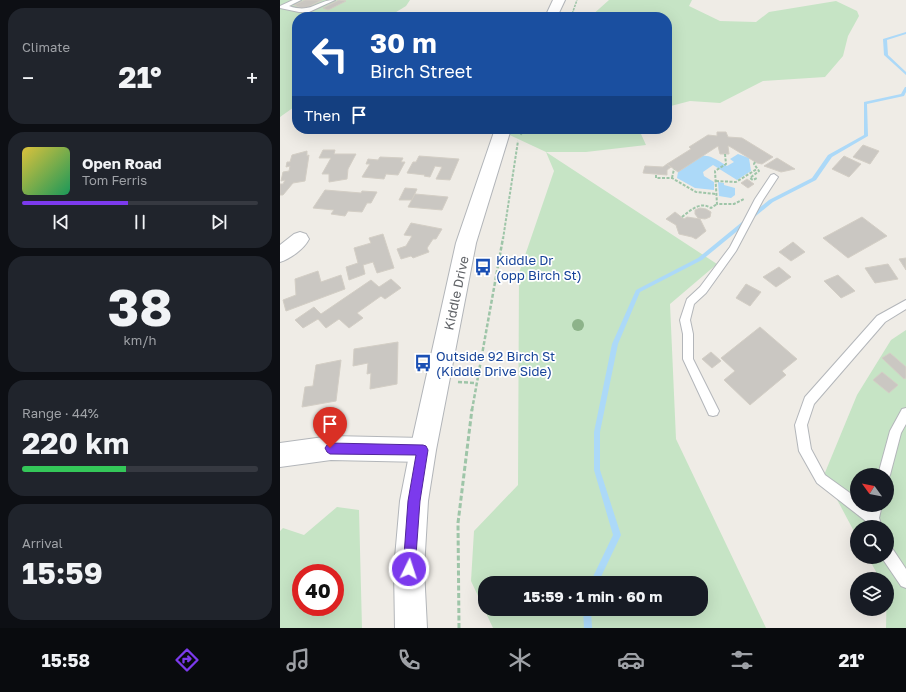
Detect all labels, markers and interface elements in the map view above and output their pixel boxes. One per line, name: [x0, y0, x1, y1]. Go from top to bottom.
text: 30 m: [370, 26, 437, 59]
icon: left: [304, 28, 356, 80]
text: Climate: [22, 39, 70, 55]
text: 21°: [118, 59, 162, 95]
text: Birch Street: [370, 60, 472, 82]
text: −: [22, 64, 34, 91]
text: +: [246, 64, 258, 91]
icon: arrive: [348, 104, 370, 126]
text: Then: [304, 106, 340, 124]
text: Open Road: [82, 154, 162, 172]
text: Tom Ferris: [82, 172, 147, 188]
icon: previous: [50, 211, 72, 233]
icon: pause: [129, 211, 151, 233]
icon: next: [208, 211, 230, 233]
place label: Kiddle Dr (opp Birch St): [496, 252, 582, 283]
street label: Kiddle Drive: [440, 254, 472, 332]
bus stop icon: Kiddle Dr (opp Birch St): [473, 257, 493, 277]
text: 38: [107, 275, 173, 337]
text: km/h: [123, 332, 157, 348]
place label: Outside 92 Birch St (Kiddle Drive Side): [436, 348, 555, 379]
bus stop icon: Outside 92 Birch St (Kiddle Drive Side): [413, 353, 433, 373]
text: Range · 44%: [22, 405, 99, 421]
pin: [313, 407, 347, 448]
icon: arrive: [319, 413, 341, 435]
text: 220 km: [22, 425, 129, 461]
north arrow: [850, 468, 894, 512]
map controls: [850, 468, 894, 616]
button: search: [850, 520, 894, 564]
text: Arrival: [22, 535, 63, 551]
position arrow: [388, 548, 430, 590]
text: 15:59: [22, 555, 103, 591]
speed limit sign: 40: [292, 564, 344, 616]
button: layers: [850, 572, 894, 616]
text: 15:59 · 1 min · 60 m: [524, 587, 662, 605]
icon: directions: [173, 646, 201, 674]
icon: music: [284, 646, 312, 674]
icon: phone: [395, 646, 423, 674]
icon: climate: [506, 646, 534, 674]
icon: car: [617, 646, 645, 674]
icon: filters: [728, 646, 756, 674]
text: 15:58: [41, 649, 90, 671]
text: 21°: [838, 649, 864, 671]

